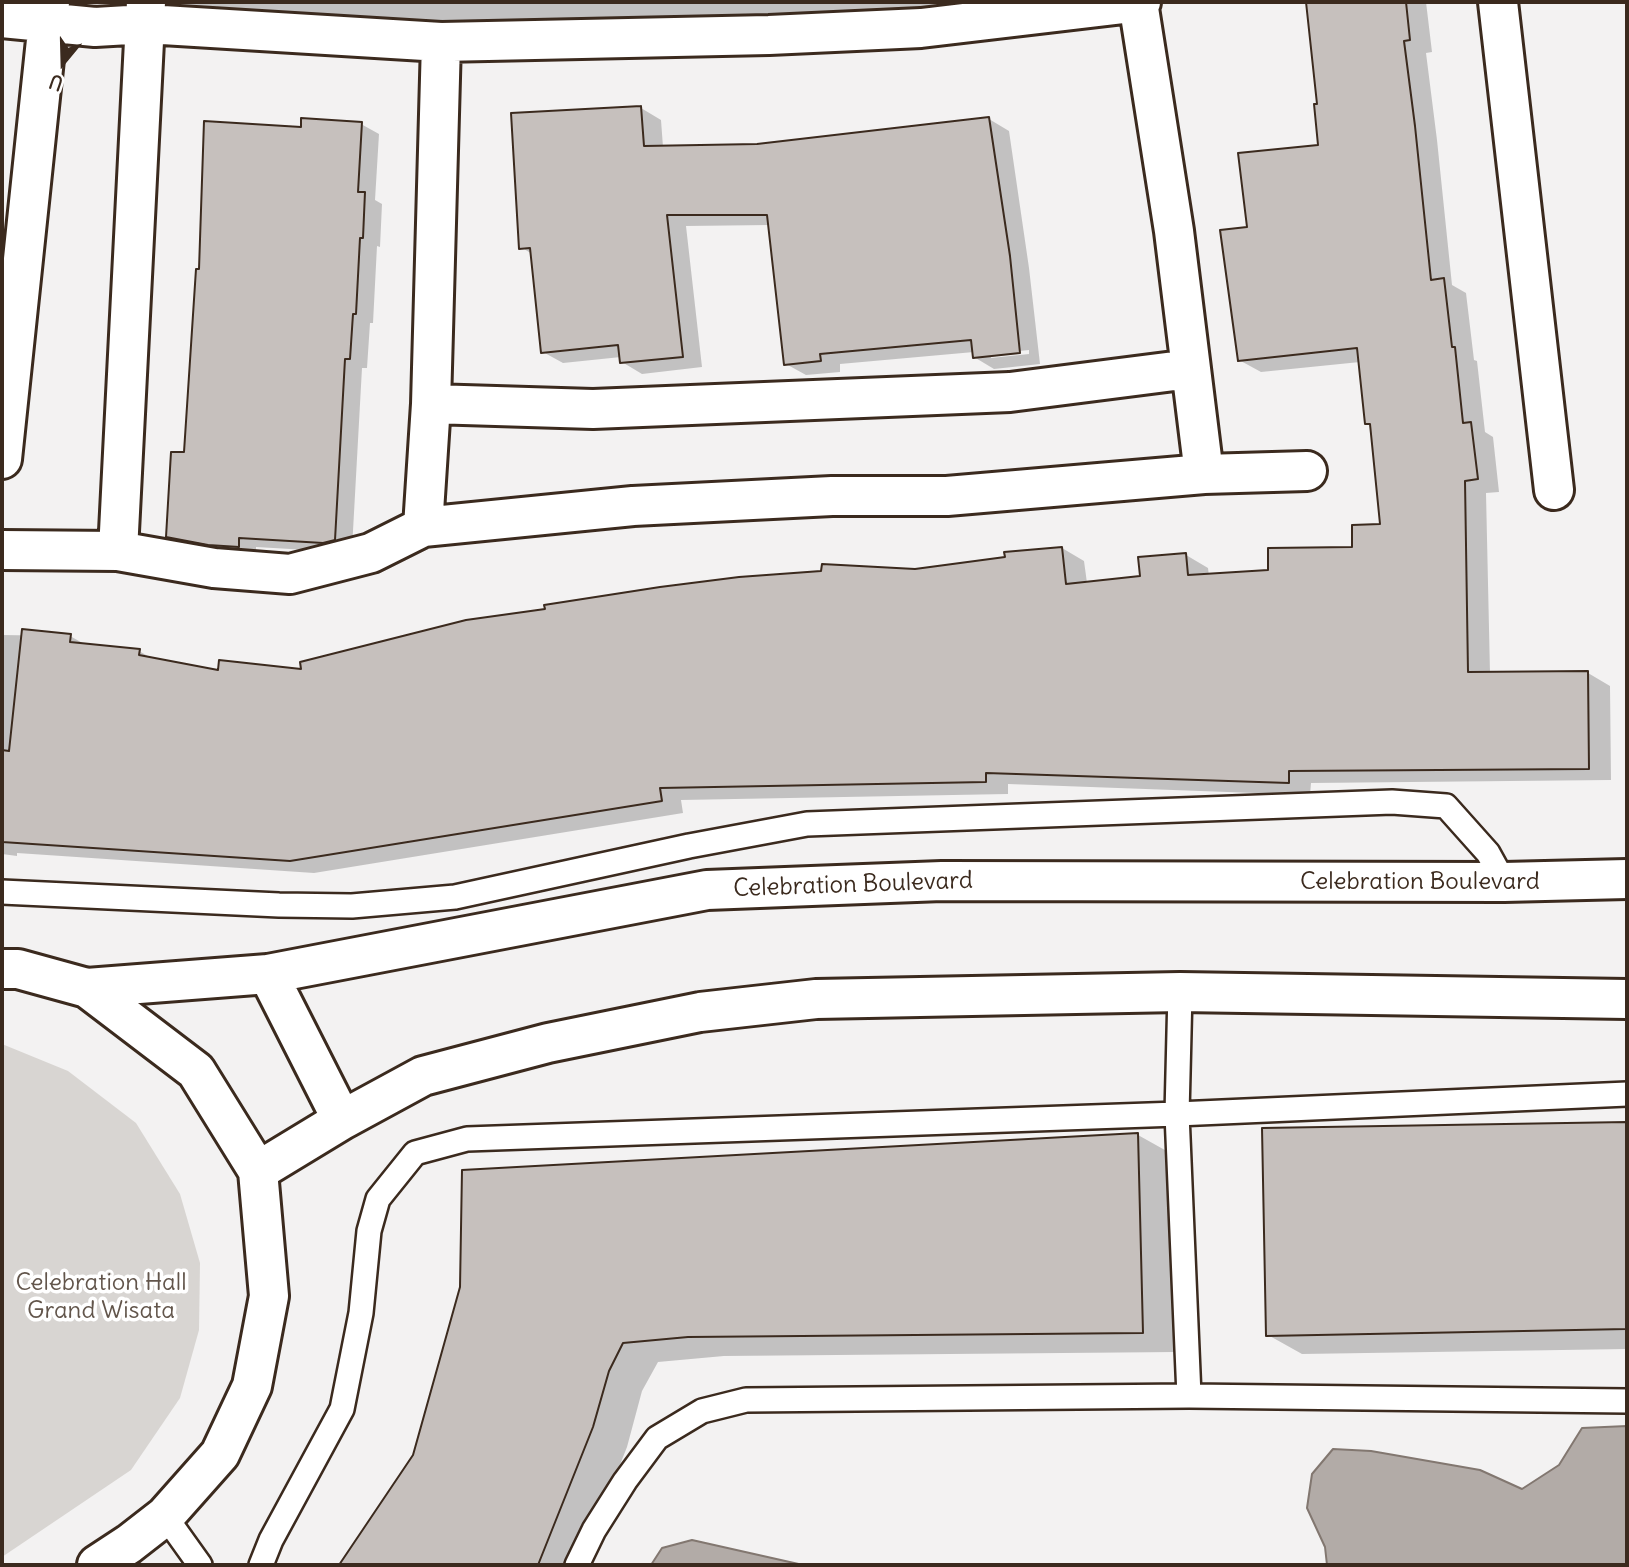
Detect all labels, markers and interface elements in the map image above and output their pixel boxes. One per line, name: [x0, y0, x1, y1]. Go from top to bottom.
north arrow: [28, 28, 98, 98]
text: U: [46, 69, 66, 96]
street label: Celebration Boulevard: [733, 866, 973, 904]
street label: Celebration Boulevard: [1300, 868, 1540, 896]
park label: Celebration Hall Grand Wisata: [15, 1269, 187, 1325]

